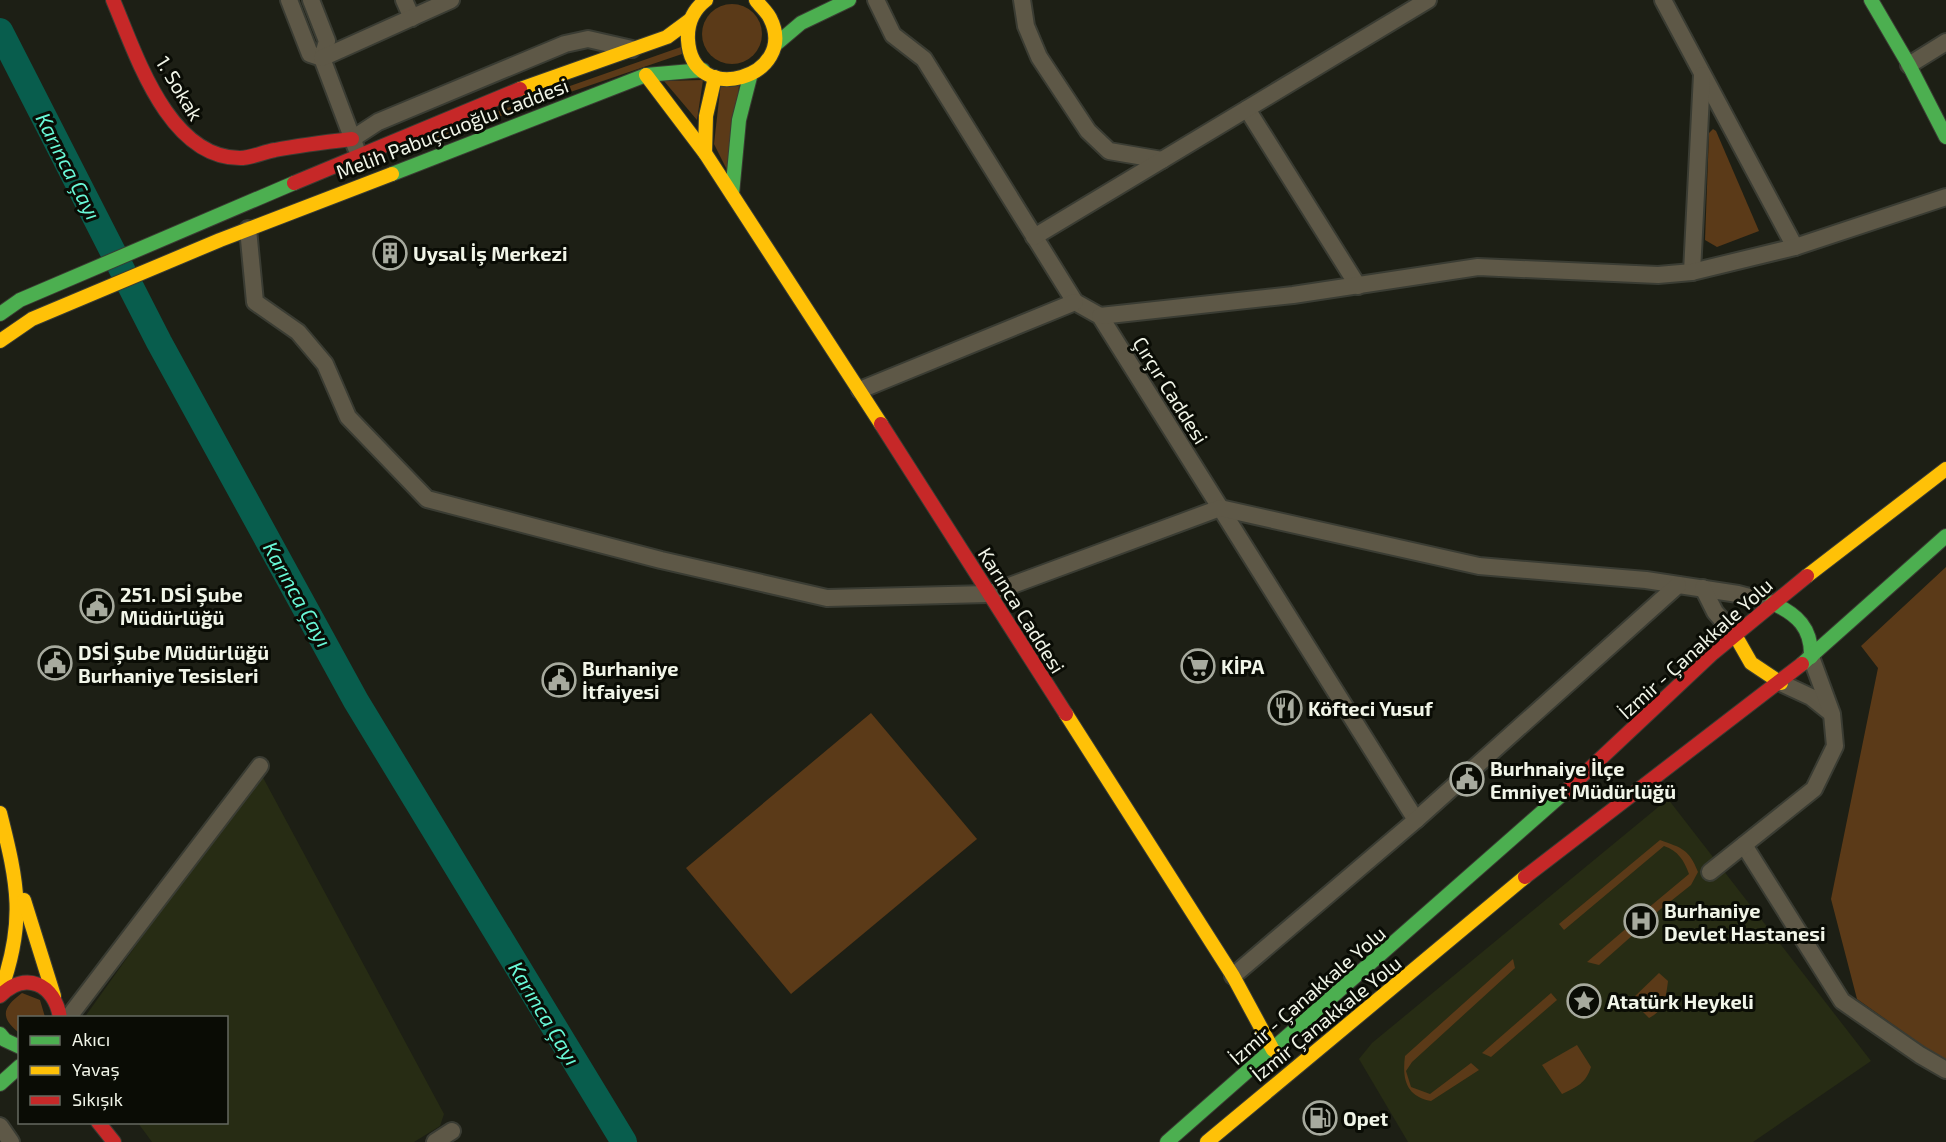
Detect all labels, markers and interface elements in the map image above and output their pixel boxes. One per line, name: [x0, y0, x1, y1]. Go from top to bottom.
street label: 1. Sokak: [151, 51, 209, 125]
street label: Melih Pabuçcuoğlu Caddesi: [332, 73, 572, 184]
water label: Karınca Çayı: [30, 108, 107, 225]
building icon: Uysal İş Merkezi: [372, 235, 408, 271]
place label: Uysal İş Merkezi: [413, 241, 567, 266]
street label: Çırçır Caddesi: [1128, 332, 1214, 449]
water label: Karınca Çayı: [257, 537, 337, 652]
street label: Karınca Caddesi: [974, 543, 1070, 677]
street label: İzmir - Çanakkale Yolu: [1613, 572, 1778, 724]
place label: 251. DSİ Şube Müdürlüğü: [120, 582, 243, 629]
public building icon: 251. DSİ Şube Müdürlüğü: [79, 588, 115, 624]
place label: DSİ Şube Müdürlüğü Burhaniye Tesisleri: [78, 640, 269, 688]
public building icon: DSİ Şube Müdürlüğü Burhaniye Tesisleri: [37, 645, 73, 681]
supermarket icon: KİPA: [1180, 648, 1216, 684]
place label: KİPA: [1221, 654, 1265, 678]
place label: Burhaniye İtfaiyesi: [582, 656, 679, 704]
public building icon: Burhaniye İtfaiyesi: [541, 662, 577, 698]
restaurant icon: Köfteci Yusuf: [1267, 690, 1303, 726]
place label: Köfteci Yusuf: [1308, 696, 1434, 720]
place label: Burhnaiye İlçe Emniyet Müdürlüğü: [1490, 756, 1676, 804]
public building icon: Burhnaiye İlçe Emniyet Müdürlüğü: [1449, 761, 1485, 797]
place label: Burhaniye Devlet Hastanesi: [1664, 898, 1825, 945]
hospital icon: Burhaniye Devlet Hastanesi: [1623, 903, 1659, 939]
street label: İzmir - Çanakkale Yolu: [1224, 921, 1391, 1070]
street label: İzmir Çanakkale Yolu: [1246, 950, 1406, 1087]
water label: Karınca Çayı: [502, 956, 586, 1071]
place icon: Atatürk Heykeli: [1566, 983, 1602, 1019]
place label: Atatürk Heykeli: [1607, 989, 1754, 1014]
legend: [18, 1016, 228, 1124]
text: Akıcı: [72, 1028, 110, 1050]
text: Yavaş: [72, 1058, 120, 1081]
text: Sıkışık: [72, 1088, 123, 1111]
fuel station icon: Opet: [1302, 1100, 1338, 1136]
place label: Opet: [1343, 1106, 1388, 1130]

